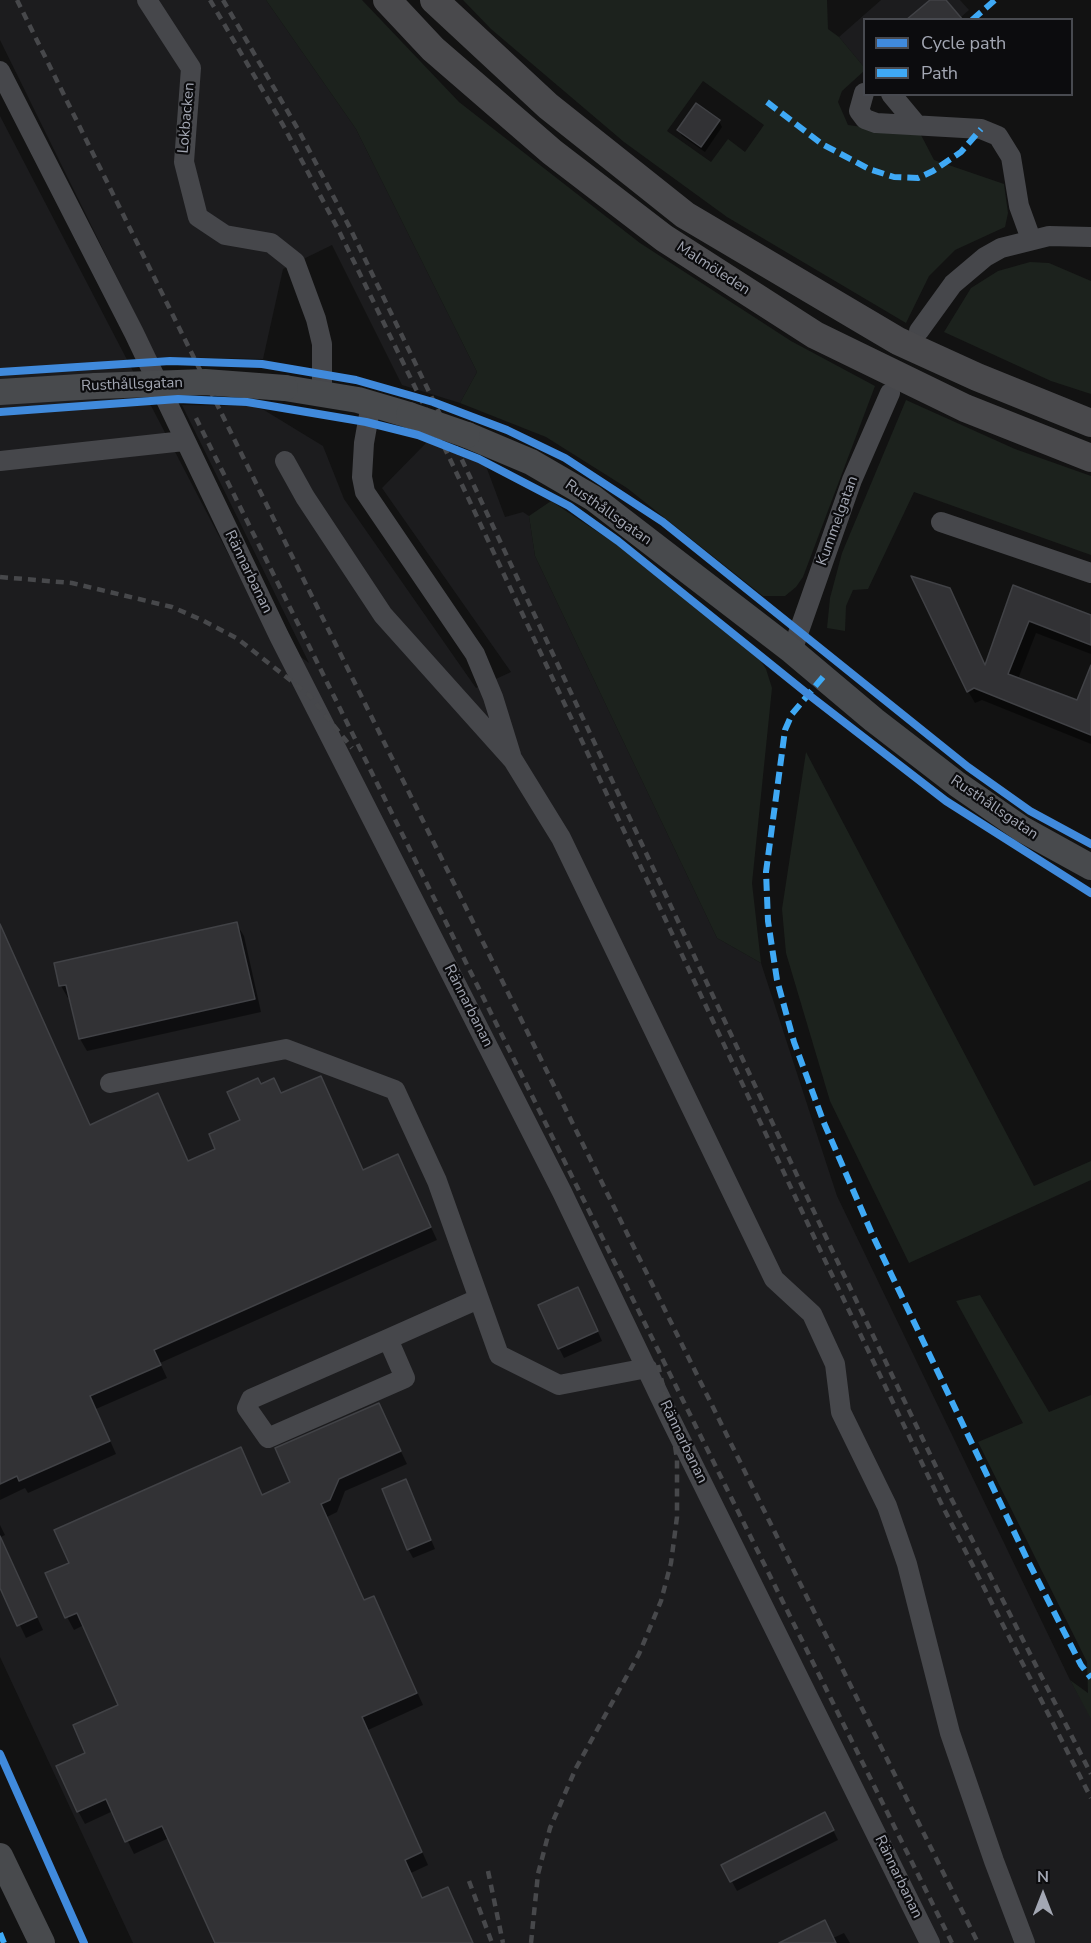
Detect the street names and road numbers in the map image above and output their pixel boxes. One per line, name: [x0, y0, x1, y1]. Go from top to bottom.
street label: Lokbacken: [175, 82, 199, 154]
street label: Malmöleden: [673, 239, 753, 299]
street label: Rusthållsgatan: [81, 374, 183, 396]
street label: Kummelgatan: [813, 474, 863, 568]
street label: Rusthållsgatan: [561, 476, 655, 550]
street label: Rännarbanan: [220, 528, 276, 616]
street label: Rusthållsgatan: [947, 772, 1041, 844]
street label: Rännarbanan: [440, 962, 496, 1050]
street label: Rännarbanan: [655, 1398, 711, 1486]
street label: Rännarbanan: [870, 1833, 926, 1921]

